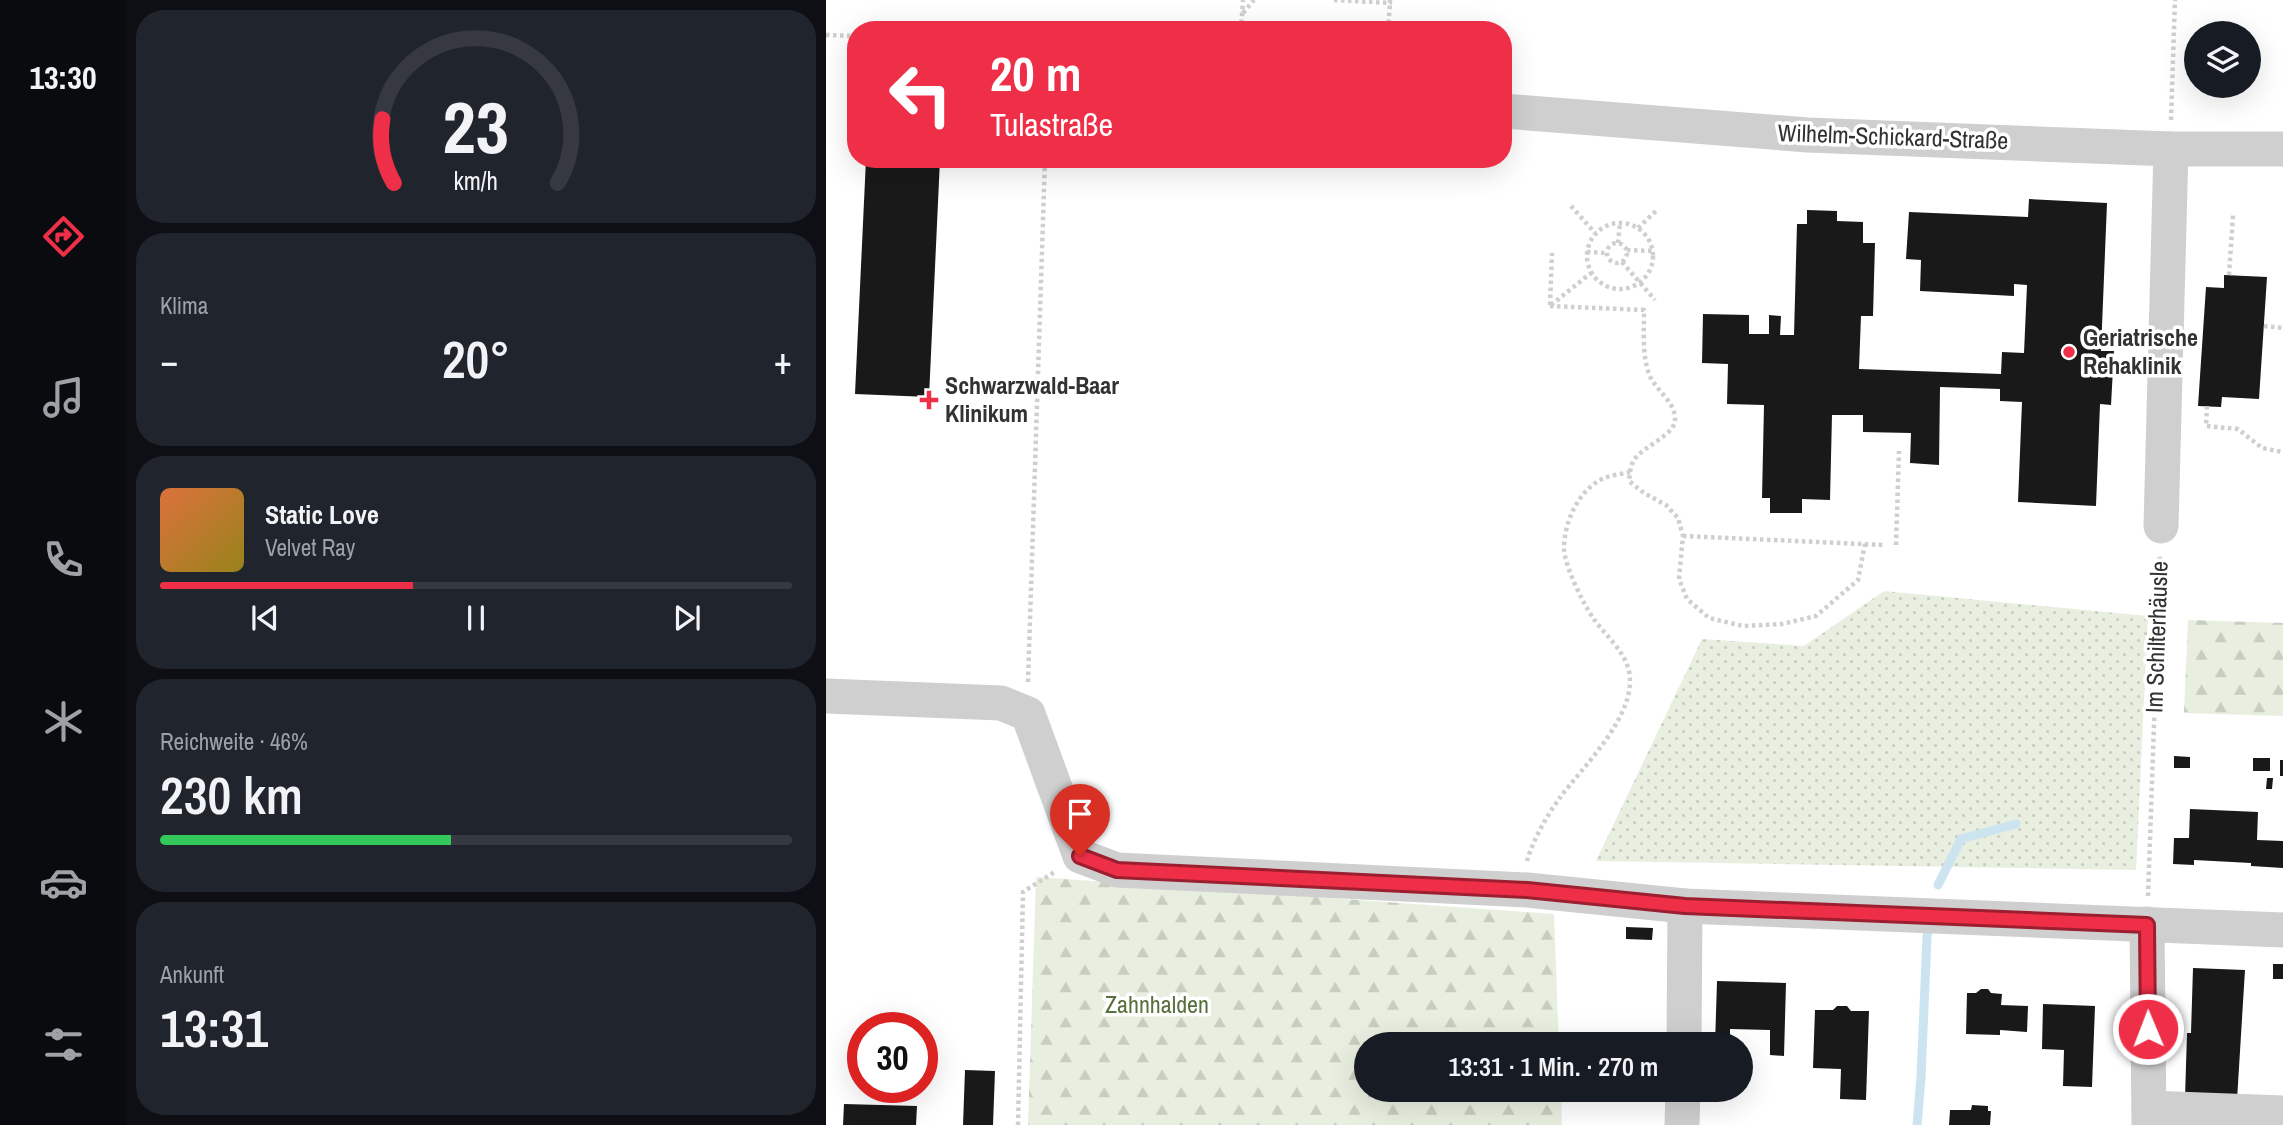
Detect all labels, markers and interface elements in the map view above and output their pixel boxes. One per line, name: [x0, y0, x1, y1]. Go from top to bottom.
map controls: [2184, 21, 2261, 98]
button: layers: [2184, 21, 2261, 98]
text: 20 m: [990, 40, 1082, 106]
icon: left: [875, 49, 966, 140]
text: 13:30: [29, 56, 97, 99]
text: 23: [443, 78, 509, 176]
text: Tulastraße: [990, 103, 1113, 146]
street label: Wilhelm-Schickard-Straße: [1777, 116, 2009, 156]
text: km/h: [454, 163, 498, 197]
icon: directions: [39, 212, 88, 261]
text: Klima: [160, 290, 208, 321]
place label: Geriatrische Rehaklinik: [2083, 321, 2198, 381]
text: 20°: [442, 324, 510, 394]
text: −: [160, 335, 178, 386]
text: +: [774, 335, 792, 386]
marker: Geriatrische Rehaklinik: [2061, 344, 2077, 360]
place label: Schwarzwald-Baar Klinikum: [945, 369, 1119, 429]
icon: music: [39, 373, 88, 422]
marker: Schwarzwald-Baar Klinikum: [919, 390, 939, 410]
text: Static Love: [265, 497, 379, 532]
text: Velvet Ray: [265, 532, 355, 563]
icon: phone: [39, 535, 88, 584]
street label: Im Schilterhäusle: [2137, 560, 2175, 714]
icon: previous: [246, 599, 284, 637]
icon: pause: [457, 599, 495, 637]
icon: next: [668, 599, 706, 637]
icon: climate: [39, 697, 88, 746]
text: Reichweite · 46%: [160, 726, 308, 757]
text: 230 km: [160, 760, 303, 830]
pin: [1050, 784, 1110, 856]
icon: arrive: [1061, 795, 1099, 833]
icon: car: [39, 858, 88, 907]
text: Ankunft: [160, 959, 224, 990]
park label: Zahnhalden: [1105, 988, 1209, 1020]
position arrow: [2111, 992, 2185, 1066]
text: 13:31: [160, 993, 268, 1063]
speed limit sign: 30: [847, 1012, 938, 1103]
icon: filters: [39, 1020, 88, 1069]
text: 13:31 · 1 Min. · 270 m: [1449, 1049, 1658, 1084]

